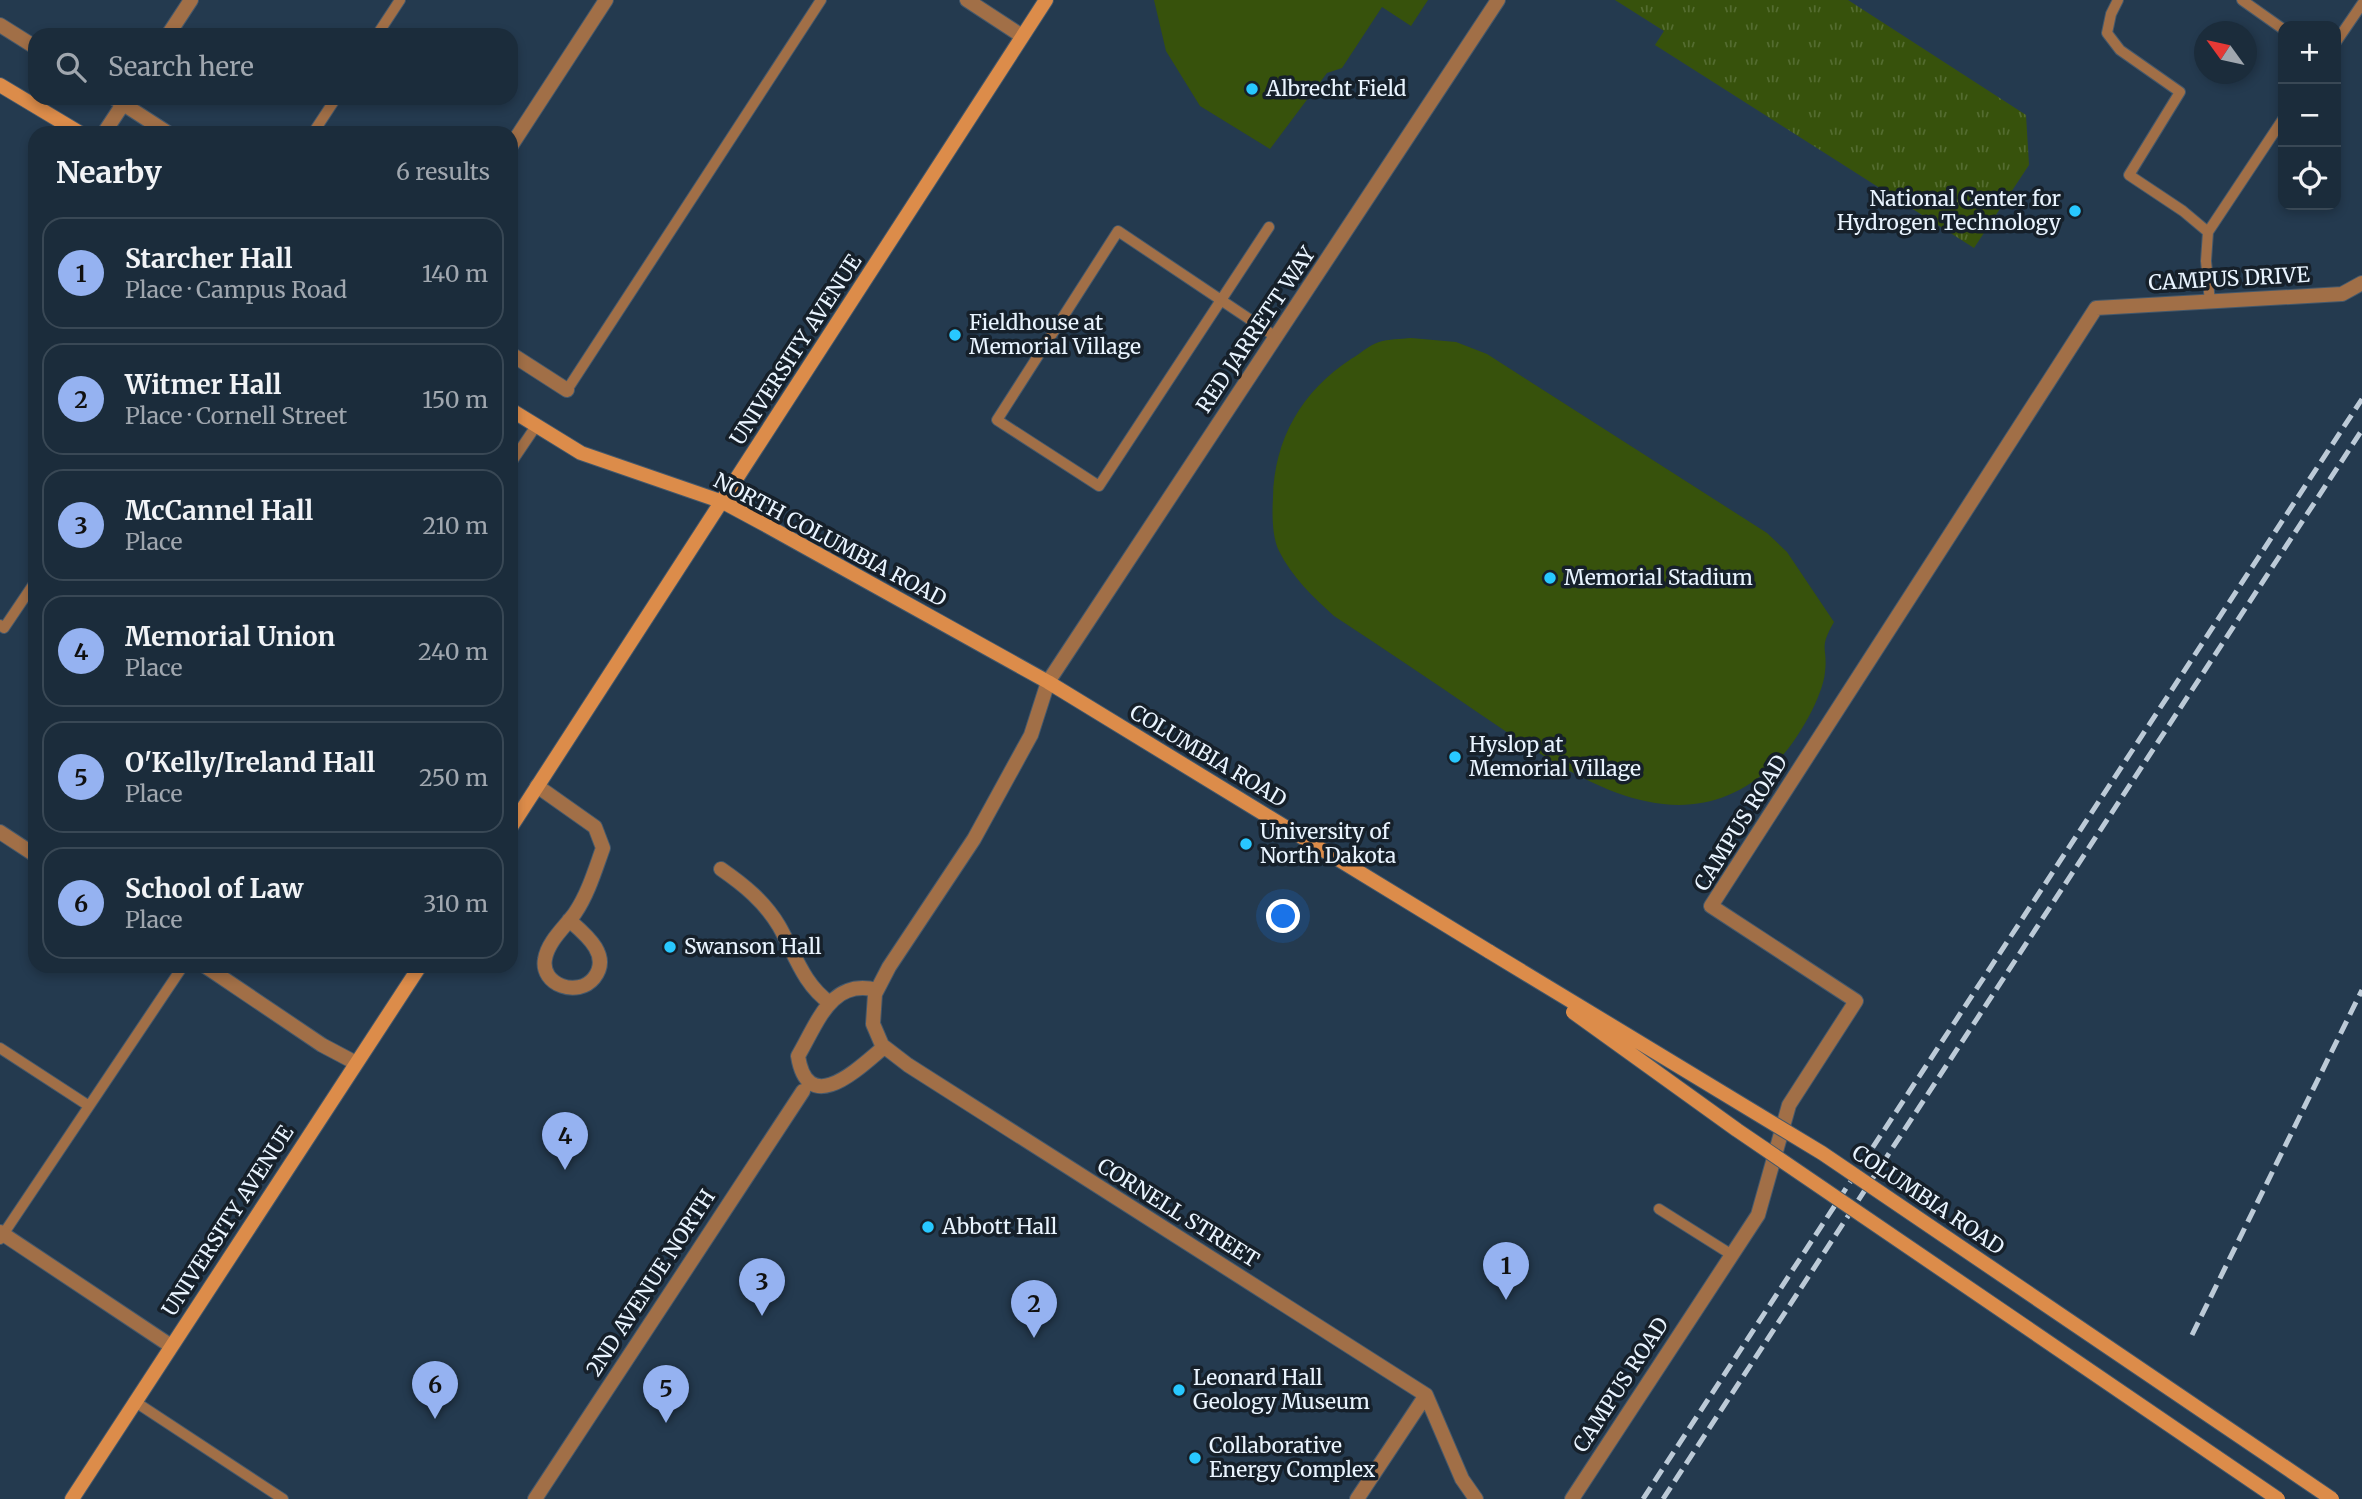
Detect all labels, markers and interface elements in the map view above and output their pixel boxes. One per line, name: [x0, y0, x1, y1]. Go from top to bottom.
north arrow: [2194, 21, 2257, 84]
map controls: [2278, 21, 2341, 210]
button: +: [2278, 21, 2341, 84]
search box: [28, 28, 518, 105]
icon: search: [52, 48, 90, 86]
text: Search here: [108, 50, 254, 83]
place label: Albrecht Field: [1265, 75, 1407, 102]
marker: Albrecht Field: [1244, 81, 1260, 97]
button: −: [2278, 84, 2341, 147]
button: locate: [2278, 147, 2341, 210]
text: Nearby: [56, 153, 162, 191]
text: 6 results: [396, 157, 490, 186]
place label: National Center for Hydrogen Technology: [1837, 185, 2062, 236]
marker: National Center for Hydrogen Technology: [2067, 203, 2083, 219]
street label: RED JARRETT WAY: [1190, 241, 1321, 418]
text: Starcher Hall: [125, 242, 292, 275]
street label: UNIVERSITY AVENUE: [724, 249, 868, 450]
text: 1: [76, 259, 86, 288]
text: 140 m: [422, 259, 488, 288]
street label: CAMPUS DRIVE: [2148, 261, 2311, 296]
text: Place · Campus Road: [125, 275, 347, 304]
place label: Fieldhouse at Memorial Village: [969, 309, 1141, 360]
marker: Fieldhouse at Memorial Village: [947, 327, 963, 343]
text: Witmer Hall: [125, 368, 282, 401]
text: 2: [74, 385, 88, 414]
text: 150 m: [422, 385, 488, 414]
text: Place · Cornell Street: [125, 401, 347, 430]
street label: NORTH COLUMBIA ROAD: [709, 467, 951, 613]
text: McCannel Hall: [125, 494, 313, 527]
text: 3: [74, 511, 88, 540]
text: 210 m: [423, 511, 488, 540]
text: Place: [125, 527, 182, 556]
place label: Memorial Stadium: [1564, 564, 1753, 591]
marker: Memorial Stadium: [1542, 570, 1558, 586]
text: Memorial Union: [125, 620, 335, 653]
text: 4: [74, 637, 88, 666]
text: 240 m: [418, 637, 488, 666]
text: Place: [125, 653, 182, 682]
street label: COLUMBIA ROAD: [1125, 698, 1292, 813]
place label: Hyslop at Memorial Village: [1469, 731, 1641, 782]
text: O'Kelly/Ireland Hall: [125, 746, 375, 779]
marker: Hyslop at Memorial Village: [1447, 749, 1463, 765]
street label: CAMPUS ROAD: [1688, 749, 1793, 896]
text: 5: [74, 763, 88, 792]
text: 250 m: [419, 763, 488, 792]
text: Place: [125, 779, 182, 808]
place label: University of North Dakota: [1260, 818, 1396, 869]
marker: University of North Dakota: [1238, 836, 1254, 852]
text: School of Law: [125, 872, 303, 905]
text: 6: [74, 889, 88, 918]
text: 310 m: [423, 889, 488, 918]
your location: [1266, 899, 1300, 933]
text: Place: [125, 905, 182, 934]
place label: Swanson Hall: [684, 933, 822, 960]
marker: Swanson Hall: [662, 939, 678, 955]
pin: 4: [542, 1112, 588, 1170]
street label: UNIVERSITY AVENUE: [156, 1120, 300, 1321]
street label: COLUMBIA ROAD: [1847, 1139, 2010, 1261]
street label: CORNELL STREET: [1092, 1152, 1265, 1274]
street label: 2ND AVENUE NORTH: [580, 1184, 721, 1381]
place label: Abbott Hall: [941, 1213, 1058, 1240]
marker: Abbott Hall: [920, 1219, 936, 1235]
pin: 1: [1483, 1242, 1529, 1300]
pin: 3: [739, 1258, 785, 1316]
pin: 2: [1011, 1280, 1057, 1338]
street label: CAMPUS ROAD: [1567, 1312, 1674, 1457]
pin: 6: [412, 1361, 458, 1419]
place label: Leonard Hall Geology Museum: [1193, 1364, 1370, 1415]
pin: 5: [643, 1365, 689, 1423]
marker: Leonard Hall Geology Museum: [1171, 1382, 1187, 1398]
place label: Collaborative Energy Complex: [1209, 1432, 1376, 1483]
marker: Collaborative Energy Complex: [1187, 1450, 1203, 1466]

